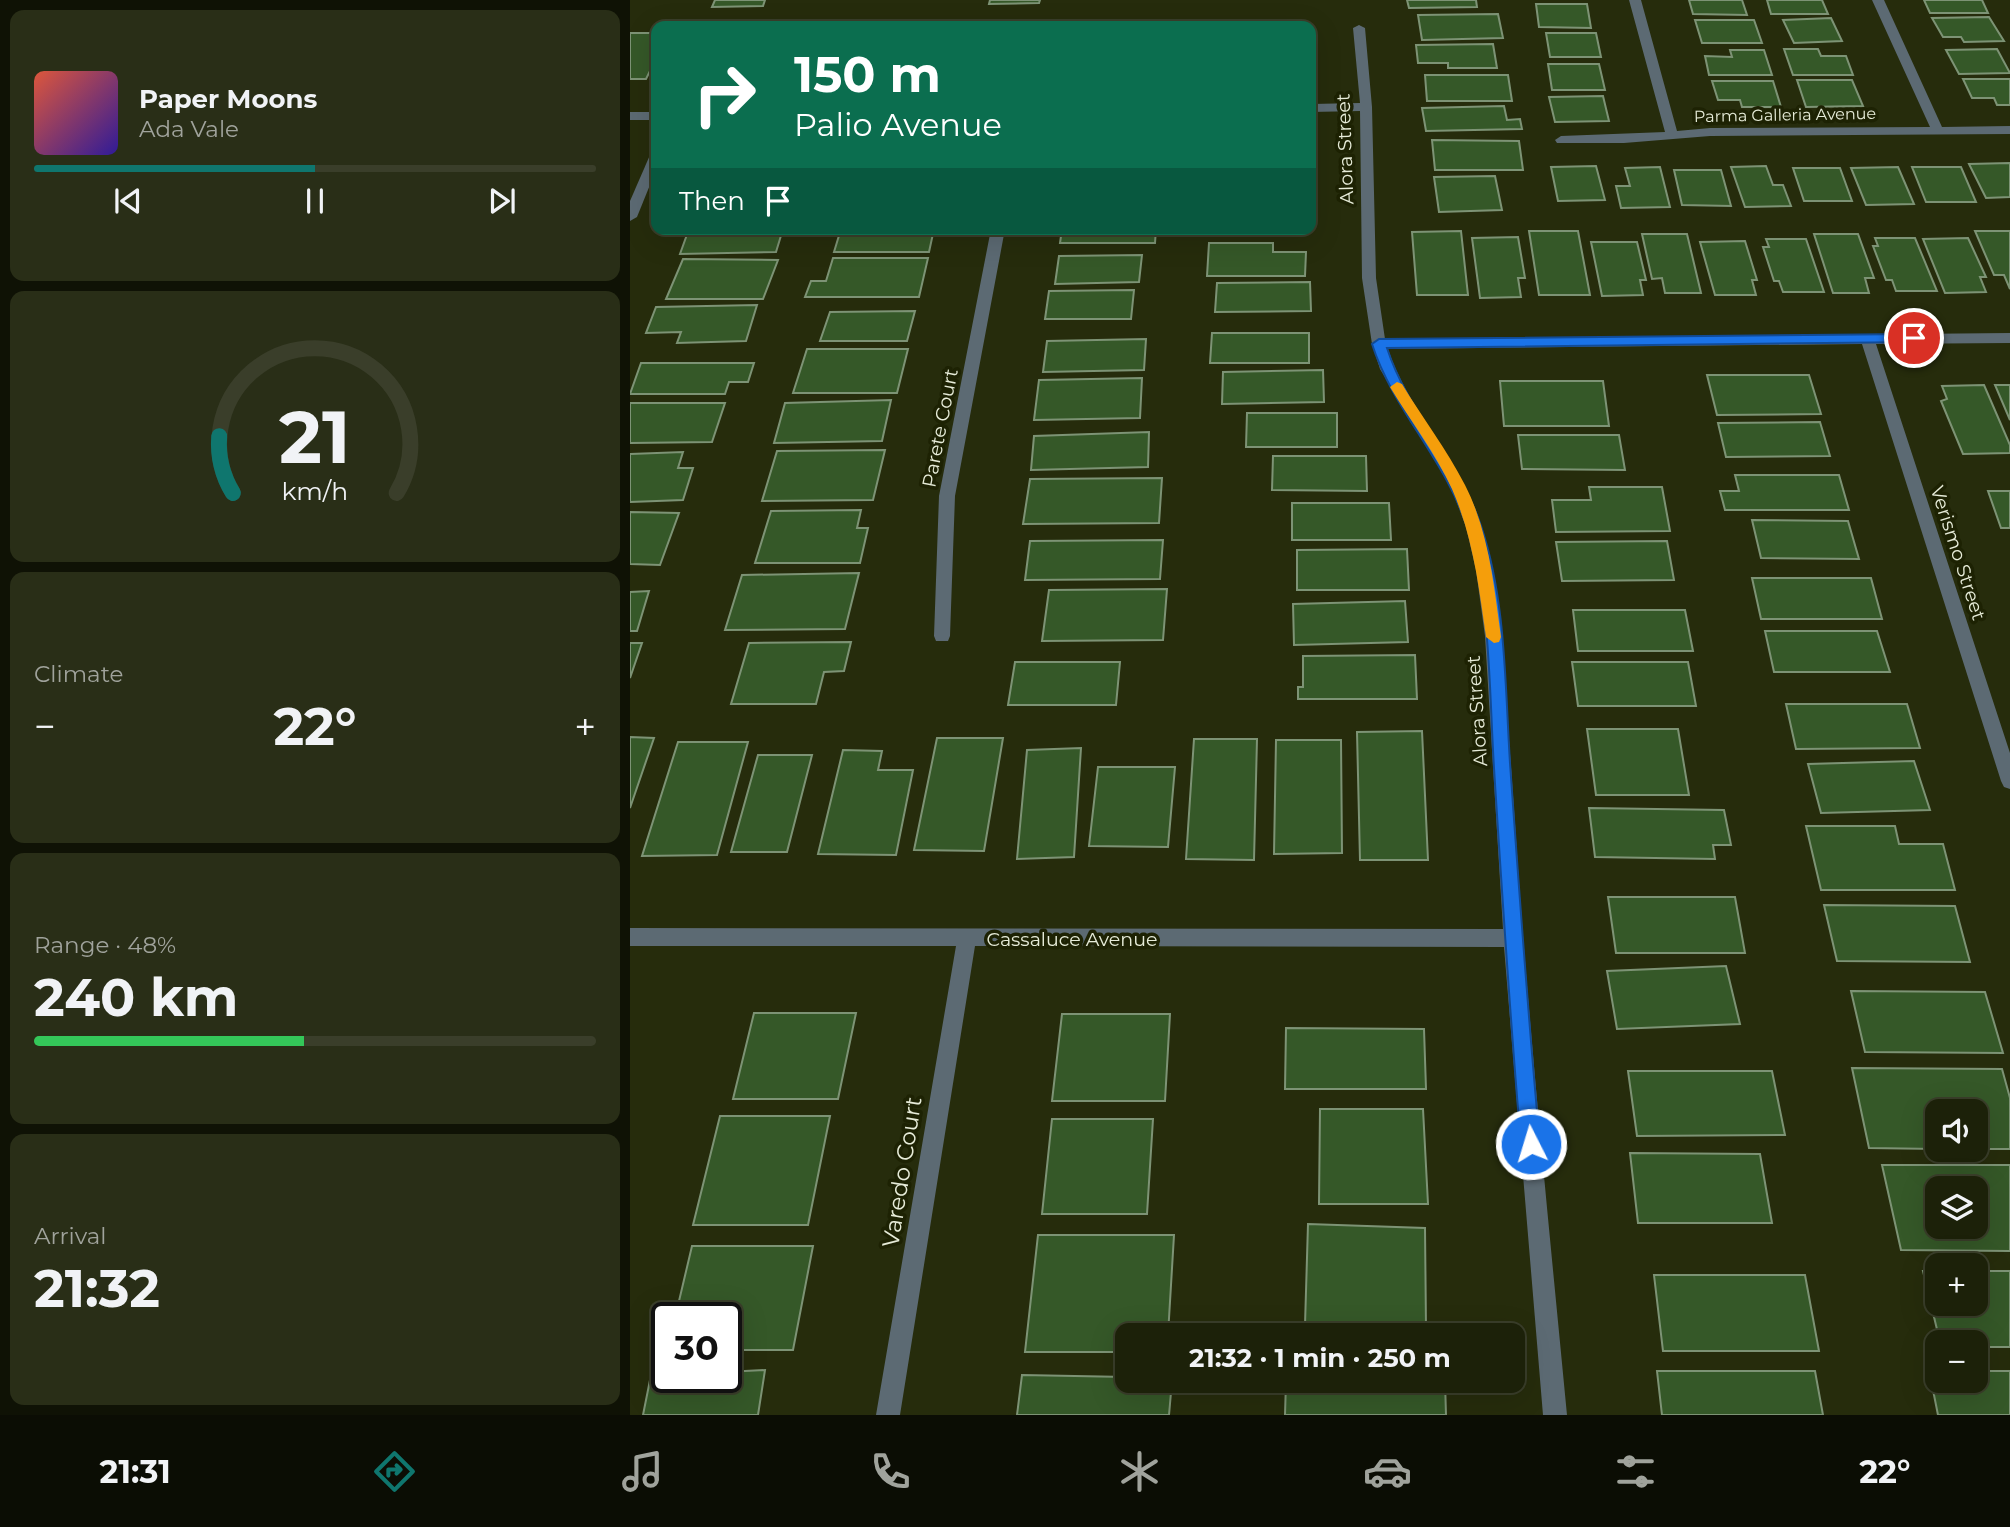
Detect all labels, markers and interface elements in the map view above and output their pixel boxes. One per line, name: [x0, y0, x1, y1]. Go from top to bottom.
text: 150 m: [794, 45, 941, 104]
icon: right: [679, 49, 770, 140]
text: Paper Moons: [139, 83, 317, 115]
street label: Alora Street: [1332, 93, 1358, 205]
street label: Parma Galleria Avenue: [1694, 104, 1876, 126]
text: Palio Avenue: [794, 105, 1002, 144]
text: Ada Vale: [139, 115, 239, 143]
icon: previous: [109, 182, 147, 220]
icon: pause: [296, 182, 334, 220]
icon: next: [483, 182, 521, 220]
icon: arrive: [759, 182, 797, 220]
text: Then: [679, 185, 745, 217]
pin: [1884, 308, 1944, 368]
icon: arrive: [1895, 319, 1933, 357]
street label: Parete Court: [917, 366, 963, 489]
text: 21: [279, 393, 351, 481]
text: km/h: [282, 475, 348, 505]
street label: Verismo Street: [1925, 483, 1991, 623]
street label: Alora Street: [1462, 654, 1492, 767]
text: Climate: [34, 660, 123, 688]
text: 22°: [273, 695, 357, 758]
text: −: [34, 703, 56, 750]
text: +: [574, 703, 596, 750]
street label: Cassaluce Avenue: [987, 928, 1157, 951]
text: Range · 48%: [34, 931, 176, 959]
text: 240 km: [34, 966, 238, 1029]
street label: Varedo Court: [876, 1095, 928, 1249]
map controls: [1925, 1099, 1988, 1393]
button: sound: [1925, 1099, 1988, 1162]
position arrow: [1494, 1107, 1568, 1181]
button: layers: [1925, 1176, 1988, 1239]
text: Arrival: [34, 1222, 107, 1250]
button: +: [1925, 1253, 1988, 1316]
text: 21:32: [34, 1257, 160, 1320]
speed limit sign: 30: [651, 1302, 742, 1393]
button: −: [1925, 1330, 1988, 1393]
text: 21:32 · 1 min · 250 m: [1189, 1342, 1451, 1374]
icon: directions: [370, 1447, 419, 1496]
icon: music: [618, 1447, 667, 1496]
icon: phone: [866, 1447, 915, 1496]
icon: climate: [1115, 1447, 1164, 1496]
icon: car: [1363, 1447, 1412, 1496]
icon: filters: [1611, 1447, 1660, 1496]
text: 21:31: [100, 1452, 171, 1491]
text: 22°: [1859, 1452, 1910, 1491]

